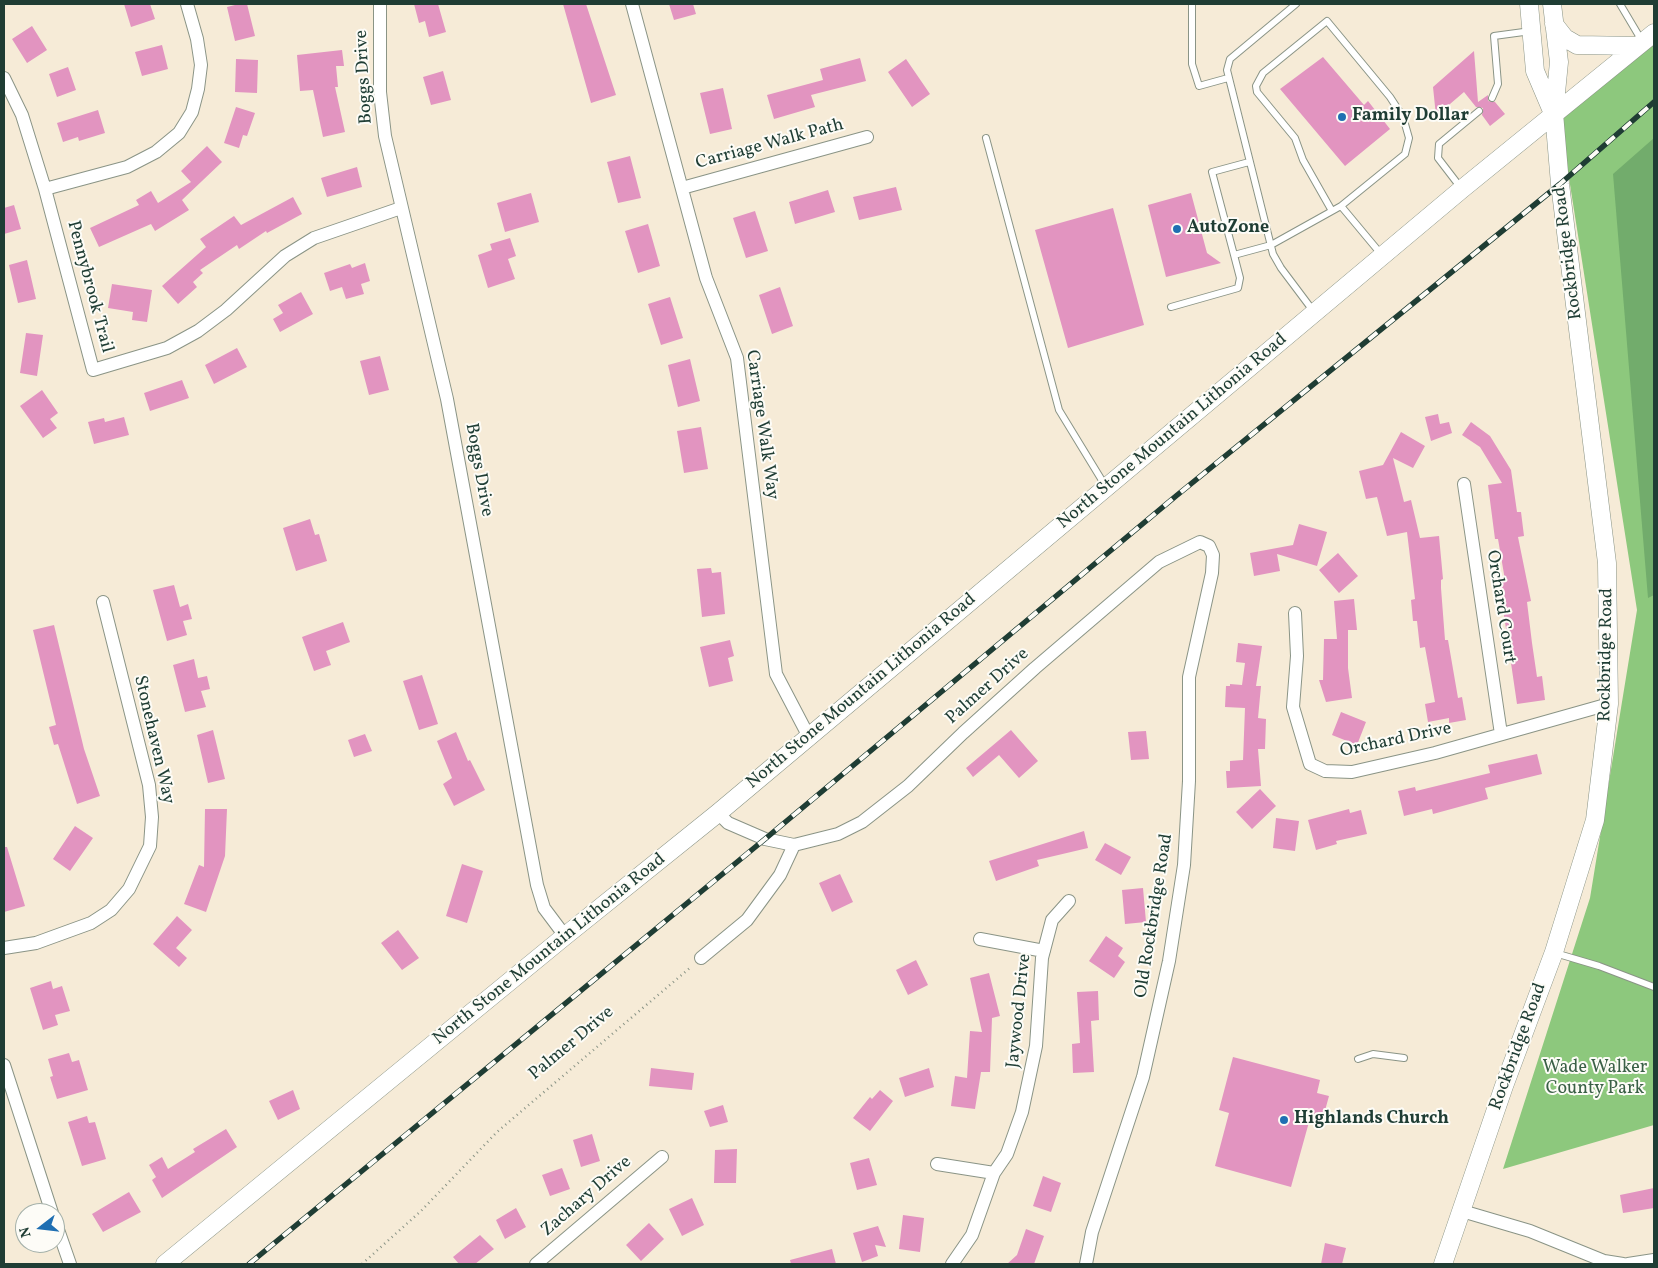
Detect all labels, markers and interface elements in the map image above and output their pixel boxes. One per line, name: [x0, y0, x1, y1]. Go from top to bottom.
street label: Boggs Drive: [352, 29, 378, 125]
place label: Family Dollar: [1352, 106, 1469, 128]
marker: Family Dollar: [1336, 111, 1348, 123]
street label: Carriage Walk Path: [694, 115, 846, 175]
street label: Rockbridge Road: [1550, 185, 1588, 321]
place label: AutoZone: [1187, 218, 1269, 240]
street label: Pennybrook Trail: [61, 219, 117, 355]
marker: AutoZone: [1171, 223, 1183, 235]
street label: North Stone Mountain Lithonia Road: [1054, 330, 1292, 534]
street label: Carriage Walk Way: [740, 349, 782, 501]
street label: Boggs Drive: [459, 422, 497, 518]
street label: Orchard Court: [1480, 549, 1520, 665]
street label: Rockbridge Road: [1595, 588, 1619, 722]
street label: North Stone Mountain Lithonia Road: [743, 590, 981, 794]
street label: Palmer Drive: [942, 644, 1034, 730]
street label: Stonehaven Way: [128, 674, 178, 806]
street label: Orchard Drive: [1338, 719, 1454, 763]
street label: Old Rockbridge Road: [1131, 832, 1179, 1000]
street label: North Stone Mountain Lithonia Road: [429, 849, 671, 1051]
street label: Jaywood Drive: [1003, 953, 1037, 1069]
street label: Rockbridge Road: [1486, 980, 1552, 1114]
street label: Palmer Drive: [525, 1002, 619, 1086]
park label: Wade Walker County Park: [1543, 1058, 1647, 1100]
place label: Highlands Church: [1294, 1109, 1449, 1131]
marker: Highlands Church: [1278, 1114, 1290, 1126]
street label: Zachary Drive: [537, 1152, 637, 1242]
north arrow: [15, 1203, 65, 1253]
text: N: [16, 1224, 37, 1240]

